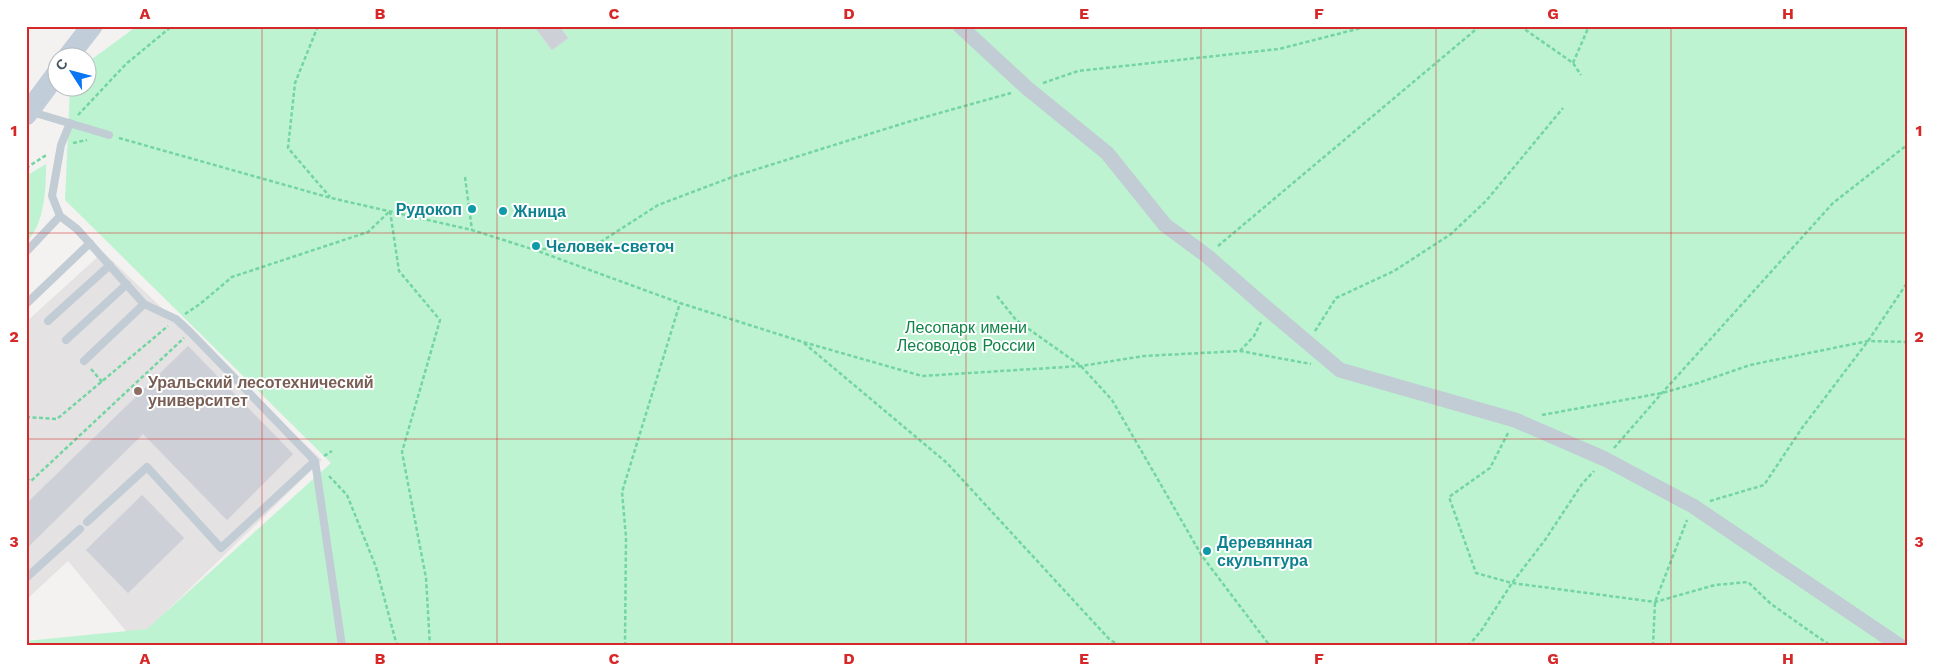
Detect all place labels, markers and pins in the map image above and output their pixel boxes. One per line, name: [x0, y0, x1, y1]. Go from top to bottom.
place label: Рудокоп: [396, 200, 462, 219]
place label: Жница: [512, 202, 566, 221]
marker: Рудокоп: [466, 203, 478, 215]
marker: Жница: [497, 205, 509, 217]
place label: Человек-светоч: [546, 237, 674, 256]
marker: Человек-светоч: [530, 240, 542, 252]
place label: Уральский лесотехнический университет: [148, 373, 374, 410]
marker: Уральский лесотехнический университет: [132, 385, 144, 397]
place label: Деревянная скульптура: [1217, 533, 1313, 570]
marker: Деревянная скульптура: [1201, 545, 1213, 557]

